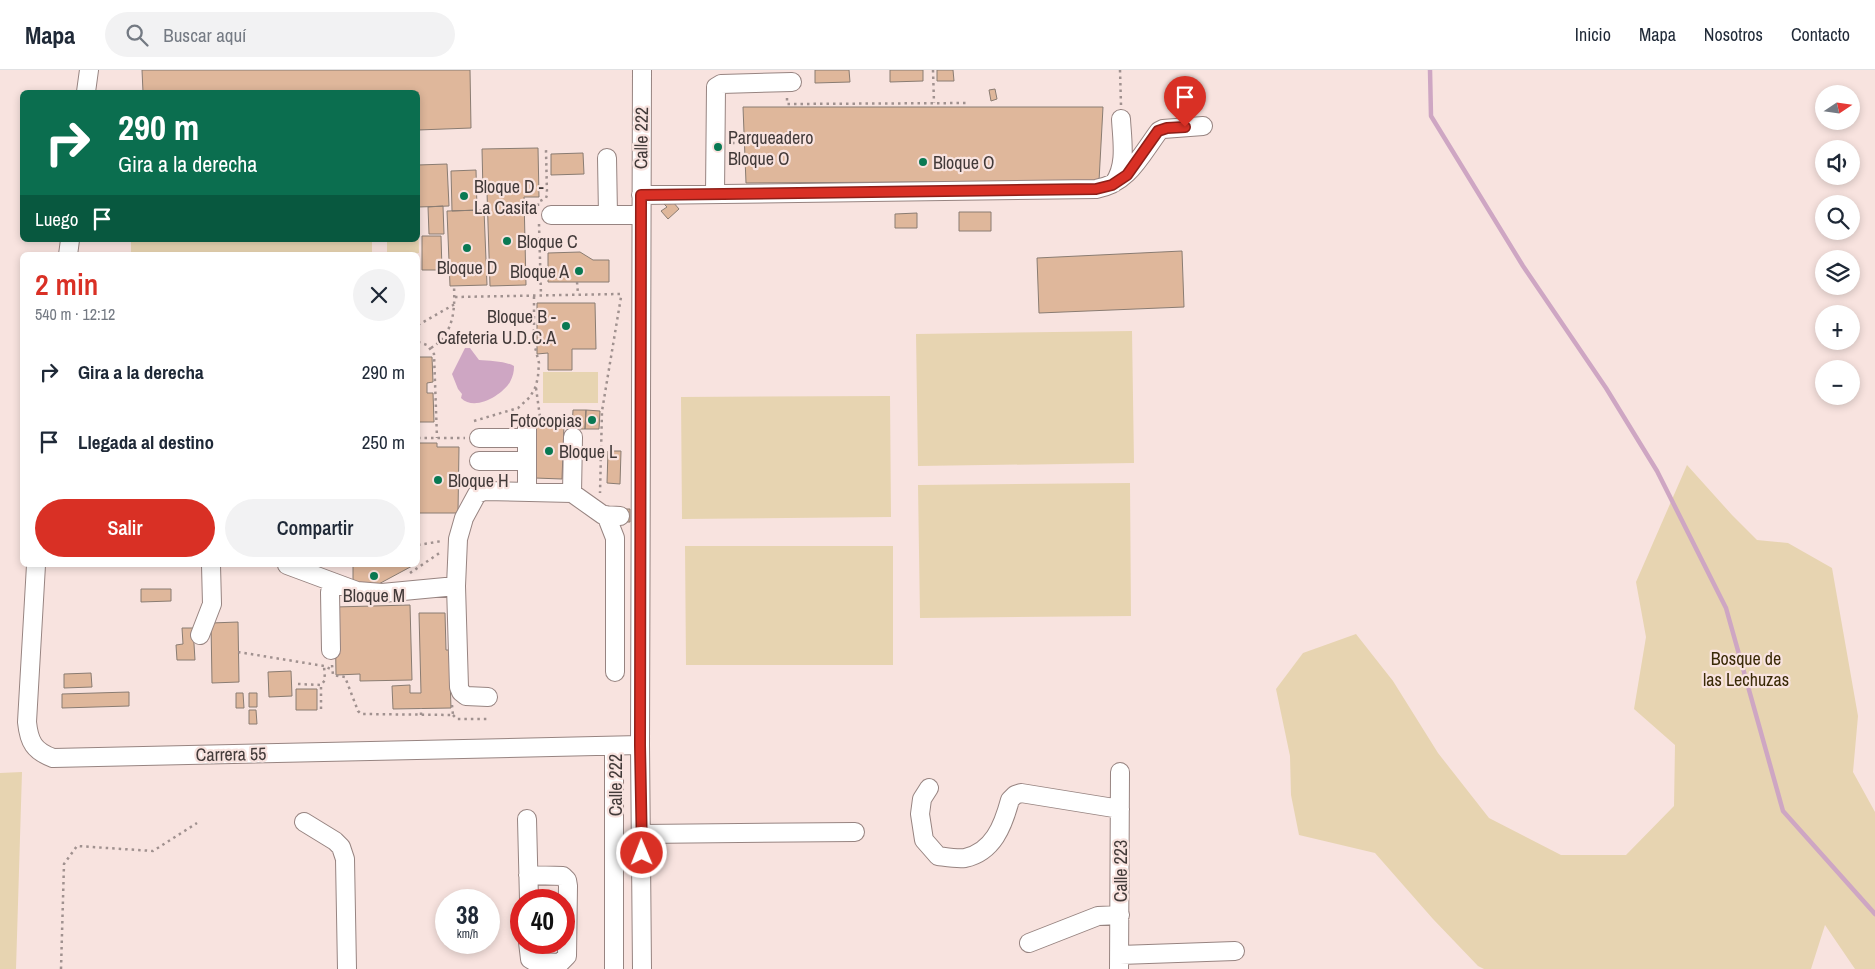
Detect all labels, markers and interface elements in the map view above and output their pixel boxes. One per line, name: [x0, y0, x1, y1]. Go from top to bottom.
search box: [105, 12, 455, 57]
text: Mapa: [25, 19, 75, 51]
icon: search: [123, 21, 151, 49]
text: Buscar aquí: [163, 22, 246, 48]
text: Inicio: [1575, 22, 1611, 47]
text: Mapa: [1639, 22, 1676, 47]
text: Nosotros: [1704, 22, 1763, 47]
text: Contacto: [1791, 22, 1850, 47]
pin: [1164, 76, 1206, 127]
icon: arrive: [1171, 83, 1199, 111]
north arrow: [1815, 85, 1860, 130]
map controls: [1815, 85, 1860, 405]
text: 290 m: [118, 104, 199, 151]
street label: Calle 222: [628, 107, 654, 169]
icon: right: [35, 110, 100, 175]
place label: Parqueadero Bloque O: [728, 125, 813, 171]
button: sound: [1815, 140, 1860, 185]
marker: Parqueadero Bloque O: [712, 141, 724, 153]
text: Gira a la derecha: [118, 149, 257, 179]
place label: Bloque O: [933, 150, 995, 175]
marker: Bloque O: [917, 156, 929, 168]
place label: Bloque D - La Casita: [474, 174, 544, 220]
marker: Bloque D - La Casita: [458, 190, 470, 202]
button: search: [1815, 195, 1860, 240]
icon: arrive: [88, 205, 116, 233]
text: Luego: [35, 206, 78, 232]
place label: Bloque C: [517, 229, 578, 254]
marker: Bloque C: [501, 235, 513, 247]
marker: Bloque D: [461, 242, 473, 254]
button: layers: [1815, 250, 1860, 295]
place label: Bloque D: [437, 255, 497, 280]
place label: Bloque A: [510, 259, 569, 284]
text: 2 min: [35, 264, 98, 304]
marker: Bloque A: [573, 265, 585, 277]
button: close: [353, 269, 405, 321]
text: 540 m · 12:12: [35, 303, 115, 325]
place label: Bloque B - Cafeteria U.D.C.A: [437, 304, 556, 350]
button: +: [1815, 305, 1860, 350]
marker: Bloque B - Cafeteria U.D.C.A: [560, 320, 572, 332]
icon: right: [35, 358, 63, 386]
text: Gira a la derecha: [78, 359, 204, 385]
text: 290 m: [362, 359, 405, 385]
button: −: [1815, 360, 1860, 405]
place label: Fotocopias: [510, 408, 582, 433]
marker: Fotocopias: [586, 414, 598, 426]
icon: arrive: [35, 428, 63, 456]
text: Llegada al destino: [78, 429, 214, 455]
text: 250 m: [362, 429, 405, 455]
place label: Bloque L: [559, 439, 617, 464]
marker: Bloque L: [543, 445, 555, 457]
place label: Bloque H: [448, 468, 509, 493]
marker: Bloque H: [432, 474, 444, 486]
button: Salir: [35, 499, 215, 557]
button: Compartir: [225, 499, 405, 557]
marker: Bloque M: [368, 570, 380, 582]
place label: Bloque M: [343, 583, 405, 608]
park label: Bosque de las Lechuzas: [1703, 646, 1789, 692]
street label: Carrera 55: [196, 741, 266, 767]
street label: Calle 222: [603, 754, 628, 816]
position arrow: [615, 826, 667, 878]
street label: Calle 223: [1108, 840, 1133, 902]
speed limit sign: 40: [510, 889, 575, 954]
text: 38: [456, 898, 479, 932]
text: km/h: [457, 926, 478, 942]

